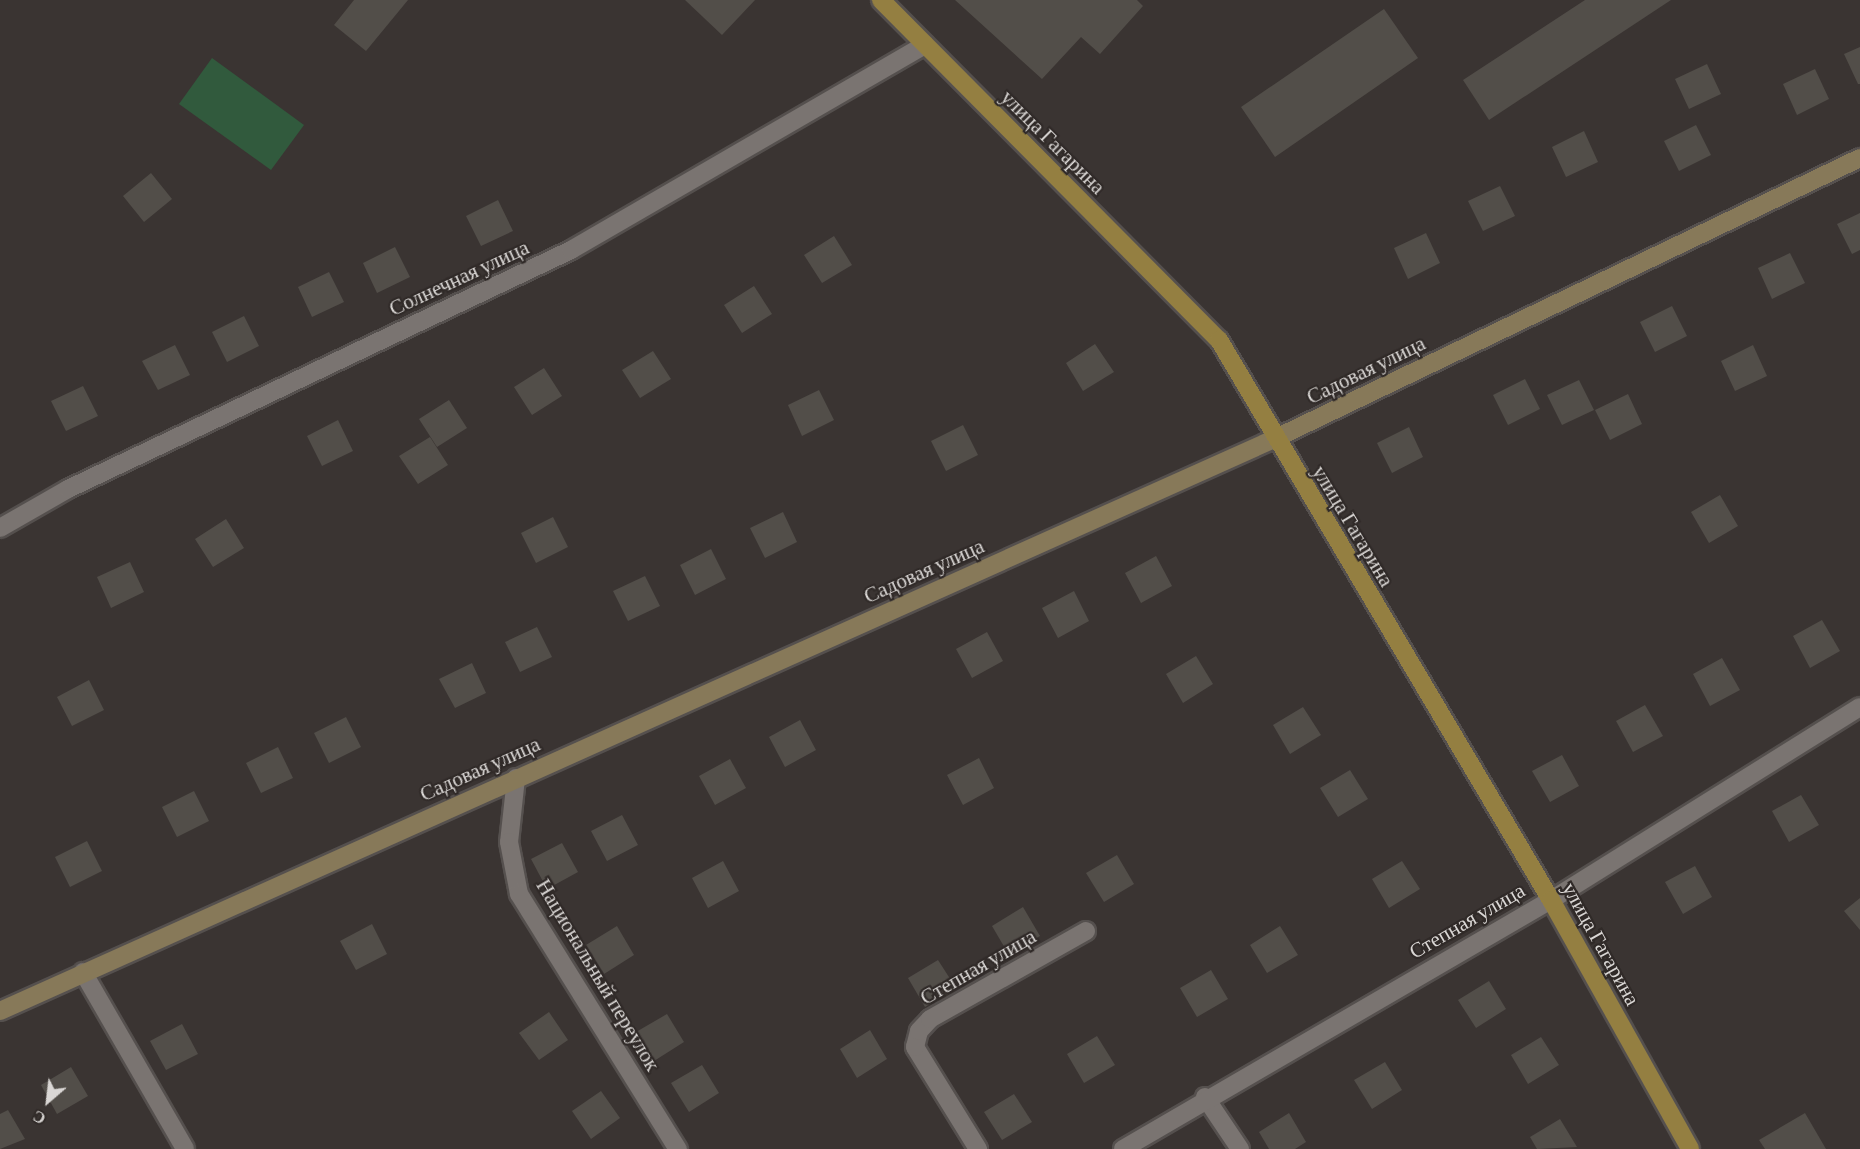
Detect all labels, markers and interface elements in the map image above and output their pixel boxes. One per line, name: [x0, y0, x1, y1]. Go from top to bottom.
street label: улица Гагарина: [996, 85, 1110, 199]
street label: Солнечная улица: [385, 235, 533, 321]
street label: Садовая улица: [1303, 330, 1429, 410]
street label: улица Гагарина: [1307, 461, 1399, 591]
street label: Садовая улица: [860, 533, 988, 609]
street label: Садовая улица: [416, 731, 544, 807]
street label: Национальный переулок: [531, 874, 665, 1076]
street label: Степная улица: [1405, 878, 1529, 964]
street label: улица Гагарина: [1557, 878, 1645, 1010]
street label: Степная улица: [916, 924, 1040, 1010]
north arrow: [18, 1071, 78, 1131]
text: С: [30, 1107, 48, 1128]

